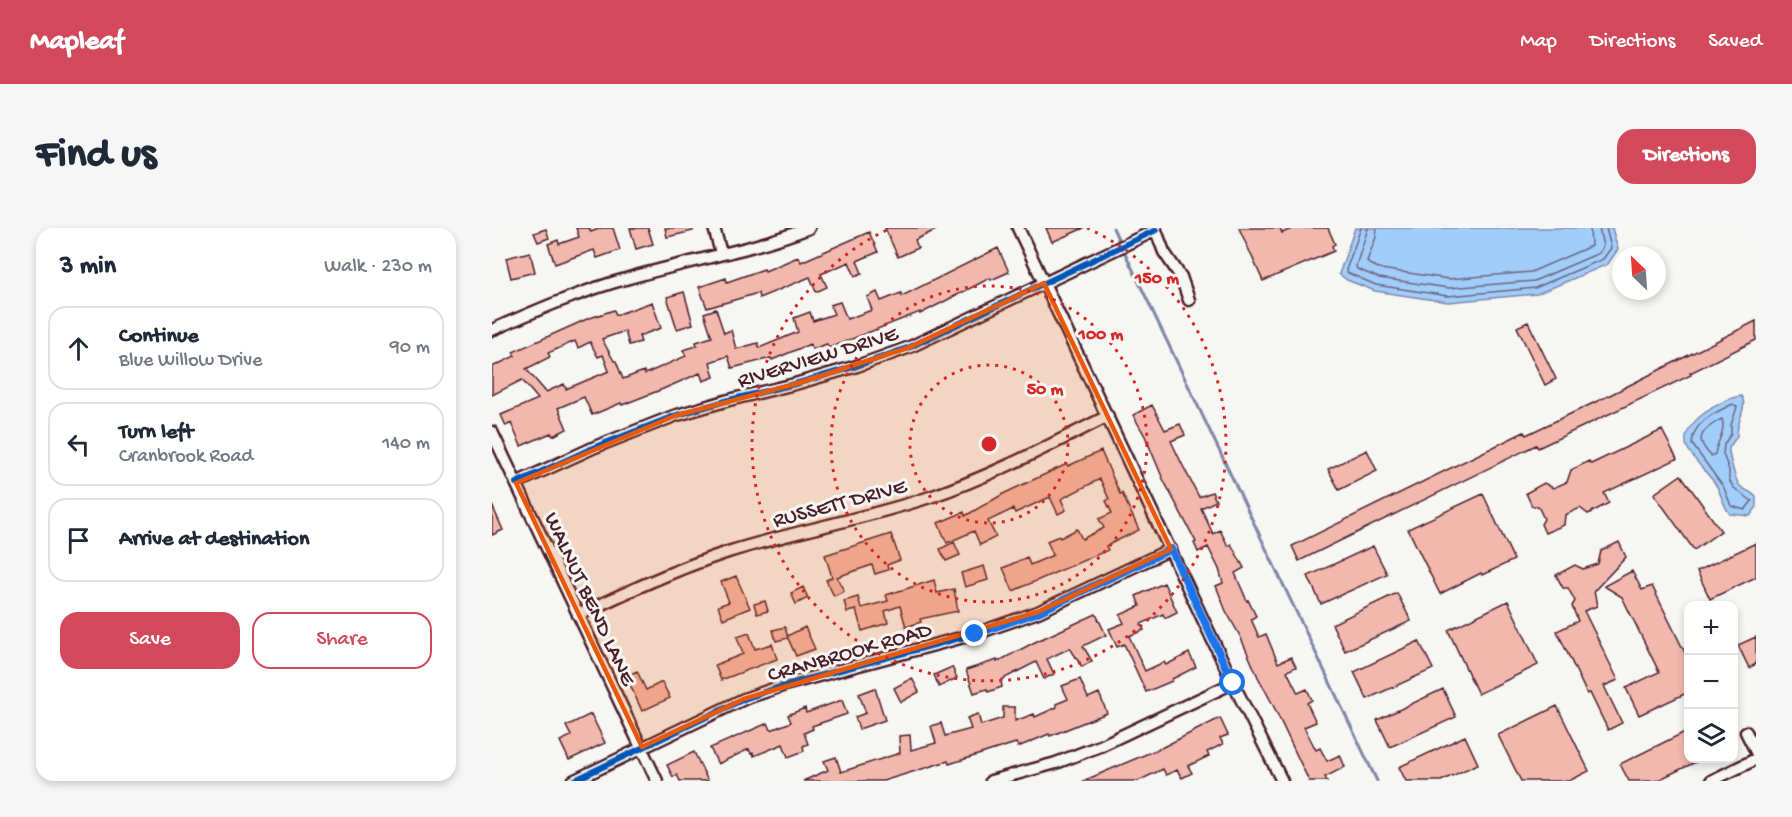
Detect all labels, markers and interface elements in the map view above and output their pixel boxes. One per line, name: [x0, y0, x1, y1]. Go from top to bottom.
text: Mapleaf: [30, 26, 124, 59]
text: Map: [1520, 30, 1557, 55]
text: Directions: [1590, 30, 1675, 55]
text: Saved: [1708, 30, 1762, 55]
button: Directions: [1617, 129, 1756, 184]
text: Find us: [36, 132, 156, 181]
north arrow: [1612, 246, 1666, 300]
text: 3 min: [60, 252, 116, 283]
text: Walk · 230 m: [324, 256, 432, 279]
text: 150 m: [1134, 269, 1179, 290]
street label: RIVERVIEW DRIVE: [735, 322, 903, 396]
text: Continue: [119, 324, 199, 350]
text: 100 m: [1078, 325, 1124, 346]
icon: ahead: [62, 332, 95, 365]
text: 90 m: [390, 337, 430, 360]
text: Blue Willow Drive: [119, 350, 262, 373]
text: 50 m: [1027, 380, 1064, 401]
text: Turn left: [119, 420, 193, 446]
icon: left: [62, 428, 95, 461]
text: 140 m: [382, 433, 430, 456]
centre of rings: [979, 434, 999, 454]
text: Cranbrook Road: [119, 446, 253, 469]
street label: RUSSETT DRIVE: [770, 474, 911, 535]
street label: WALNUT BEND LANE: [537, 509, 641, 692]
icon: arrive: [62, 524, 95, 557]
text: Arrive at destination: [119, 527, 309, 553]
map controls: [1684, 601, 1738, 763]
button: +: [1684, 601, 1738, 655]
button: Save: [60, 612, 240, 669]
button: Share: [252, 612, 432, 669]
street label: CRANBROOK ROAD: [765, 618, 936, 690]
route end: [961, 620, 987, 646]
button: −: [1684, 655, 1738, 709]
route start: [1219, 669, 1245, 695]
button: layers: [1684, 709, 1738, 763]

